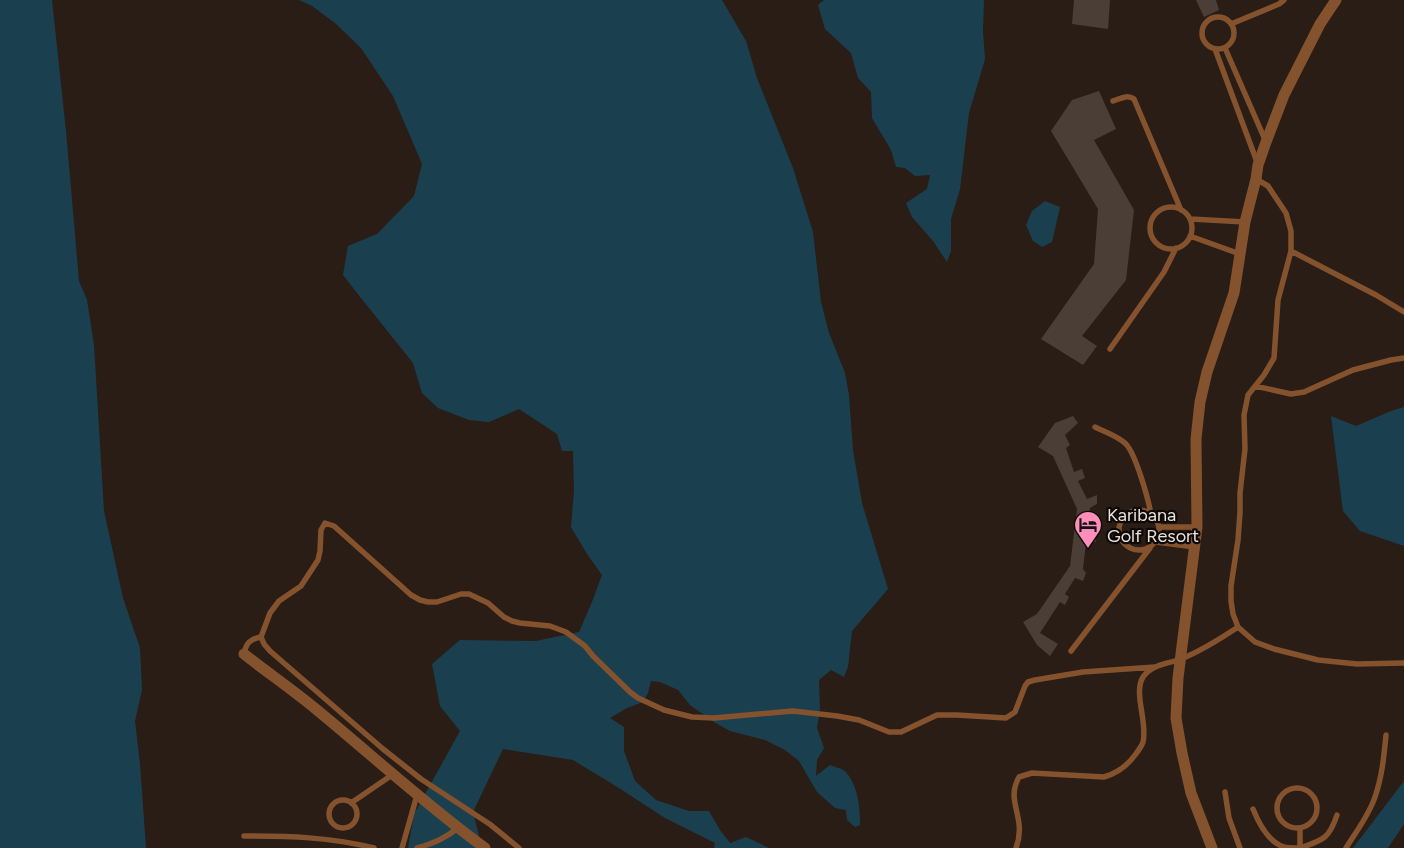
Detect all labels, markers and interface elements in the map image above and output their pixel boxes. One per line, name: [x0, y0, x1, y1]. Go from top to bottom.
place label: Karibana Golf Resort: [1107, 504, 1199, 547]
hotel icon: Karibana Golf Resort: [1073, 510, 1103, 549]

